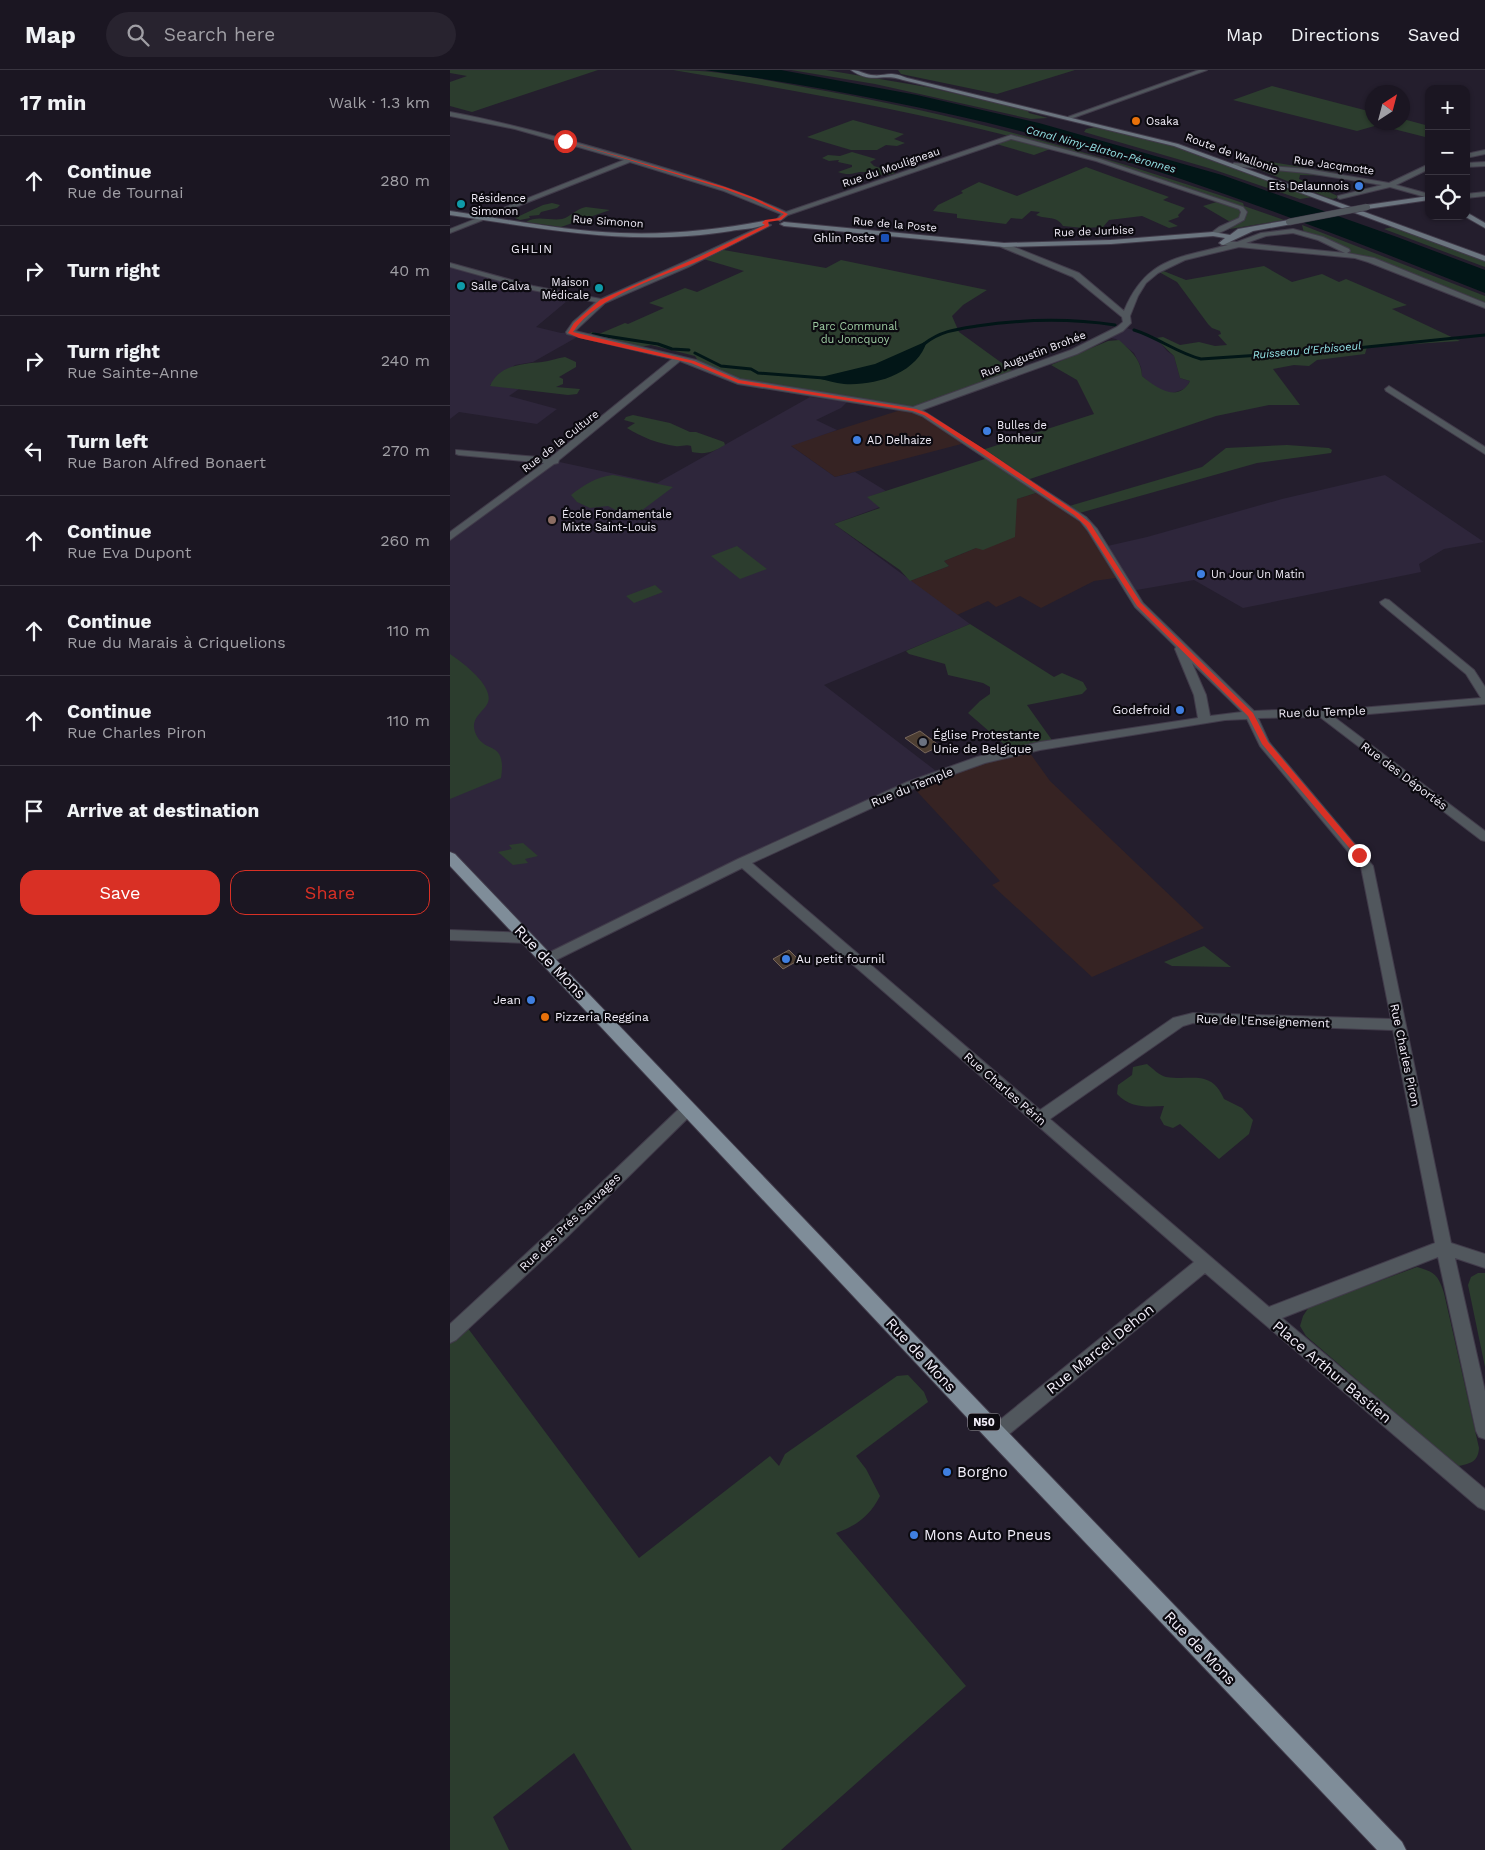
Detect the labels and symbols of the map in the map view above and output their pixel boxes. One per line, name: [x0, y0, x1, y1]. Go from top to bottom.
north arrow: [1365, 85, 1410, 130]
marker: Osaka: [1130, 115, 1142, 127]
place label: Osaka: [1146, 115, 1179, 128]
water label: Canal Nimy-Blaton-Péronnes: [1024, 123, 1178, 176]
route start: [554, 130, 577, 153]
street label: Route de Wallonie: [1184, 131, 1280, 176]
street label: Rue du Mouligneau: [841, 145, 942, 190]
street label: Rue Jacqmotte: [1293, 153, 1375, 178]
place label: Ets Delaunnois: [1268, 180, 1349, 193]
marker: Ets Delaunnois: [1353, 180, 1365, 192]
place label: Résidence Simonon: [471, 192, 526, 218]
marker: Résidence Simonon: [455, 198, 467, 210]
street label: Rue Simonon: [572, 213, 644, 230]
street label: Rue de la Poste: [852, 214, 937, 235]
street label: Rue de Jurbise: [1054, 224, 1134, 239]
place label: Ghlin Poste: [813, 232, 875, 245]
marker: Ghlin Poste: [879, 232, 891, 244]
district label: GHLIN: [511, 242, 553, 256]
place label: Maison Médicale: [541, 276, 589, 302]
marker: Salle Calva: [455, 280, 467, 292]
place label: Salle Calva: [471, 280, 530, 293]
marker: Maison Médicale: [593, 282, 605, 294]
park label: Parc Communal du Joncquoy: [812, 320, 898, 346]
street label: Rue Augustin Brohée: [979, 328, 1088, 381]
water label: Ruisseau d'Erbisoeul: [1252, 339, 1363, 362]
street label: Rue de la Culture: [519, 407, 601, 475]
place label: Bulles de Bonheur: [997, 419, 1047, 445]
marker: Bulles de Bonheur: [981, 425, 993, 437]
marker: AD Delhaize: [851, 434, 863, 446]
place label: AD Delhaize: [867, 434, 932, 447]
place label: École Fondamentale Mixte Saint-Louis: [562, 507, 672, 534]
marker: École Fondamentale Mixte Saint-Louis: [546, 514, 558, 526]
marker: Un Jour Un Matin: [1195, 568, 1207, 580]
place label: Un Jour Un Matin: [1211, 568, 1305, 581]
place label: Godefroid: [1112, 703, 1170, 717]
street label: Rue du Temple: [1278, 703, 1366, 721]
marker: Godefroid: [1174, 704, 1186, 716]
place label: Église Protestante Unie de Belgique: [933, 728, 1040, 756]
marker: Église Protestante Unie de Belgique: [917, 736, 929, 748]
street label: Rue des Déportés: [1358, 739, 1450, 813]
street label: Rue du Temple: [869, 764, 955, 810]
route end: [1348, 844, 1371, 867]
street label: Rue de Mons: [511, 922, 589, 1002]
place label: Au petit fournil: [796, 952, 885, 966]
marker: Au petit fournil: [780, 953, 792, 965]
place label: Jean: [493, 993, 521, 1007]
marker: Jean: [525, 994, 537, 1006]
street label: Rue Charles Piron: [1387, 1002, 1423, 1108]
place label: Pizzeria Reggina: [555, 1010, 649, 1024]
marker: Pizzeria Reggina: [539, 1011, 551, 1023]
street label: Rue de l'Enseignement: [1196, 1012, 1330, 1030]
street label: Rue Charles Périn: [961, 1050, 1049, 1128]
street label: Rue des Prés Sauvages: [517, 1170, 623, 1274]
street label: Rue Marcel Dehon: [1043, 1300, 1157, 1398]
street label: Rue de Mons: [882, 1314, 960, 1396]
street label: Place Arthur Bastien: [1269, 1317, 1395, 1427]
road number: N50: [968, 1414, 1000, 1430]
place label: Borgno: [957, 1463, 1008, 1481]
marker: Borgno: [941, 1466, 953, 1478]
place label: Mons Auto Pneus: [924, 1526, 1051, 1544]
marker: Mons Auto Pneus: [908, 1529, 920, 1541]
street label: Rue de Mons: [1161, 1608, 1239, 1688]

